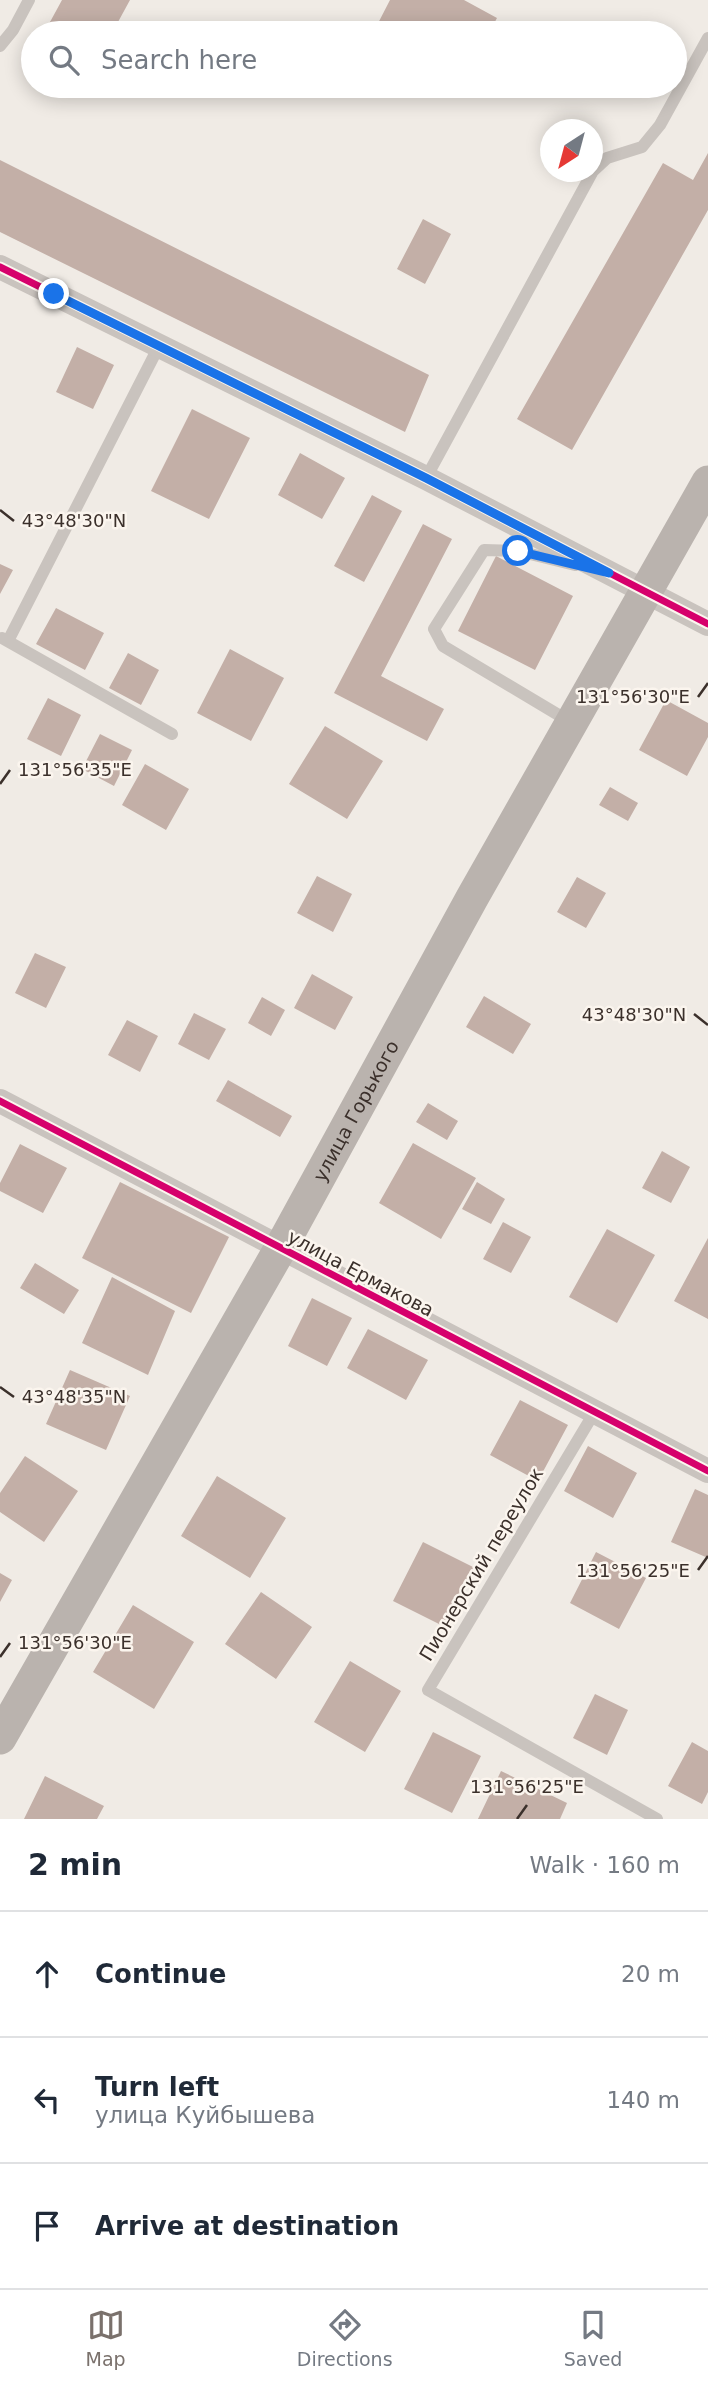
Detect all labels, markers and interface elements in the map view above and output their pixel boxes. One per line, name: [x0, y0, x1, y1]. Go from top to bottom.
search box: [21, 21, 687, 98]
icon: search: [45, 41, 83, 79]
text: Search here: [101, 45, 257, 75]
north arrow: [540, 119, 603, 182]
route end: [38, 278, 69, 309]
text: 43°48'30"N: [22, 510, 126, 531]
route start: [502, 535, 533, 566]
text: 131°56'30"E: [576, 686, 690, 707]
text: 131°56'35"E: [18, 759, 132, 780]
text: 43°48'30"N: [582, 1004, 686, 1025]
street label: улица Горького: [308, 1036, 403, 1185]
street label: улица Ермакова: [284, 1225, 438, 1321]
text: 43°48'35"N: [22, 1386, 126, 1407]
street label: Пионерский переулок: [415, 1463, 547, 1665]
text: 131°56'25"E: [576, 1560, 690, 1581]
text: 131°56'30"E: [18, 1632, 132, 1653]
text: 131°56'25"E: [470, 1776, 584, 1797]
text: 2 min: [28, 1847, 122, 1882]
text: Walk · 160 m: [529, 1852, 680, 1878]
icon: ahead: [28, 1955, 66, 1993]
text: Continue: [95, 1959, 226, 1989]
text: 20 m: [621, 1961, 680, 1987]
text: Turn left: [95, 2072, 219, 2102]
icon: left: [28, 2081, 66, 2119]
text: 140 m: [606, 2087, 680, 2113]
text: улица Куйбышева: [95, 2102, 315, 2128]
icon: arrive: [28, 2207, 66, 2245]
text: Arrive at destination: [95, 2211, 399, 2241]
tab: Map: [86, 2306, 126, 2370]
tab: Directions: [297, 2306, 393, 2370]
tab: Saved: [564, 2306, 622, 2370]

